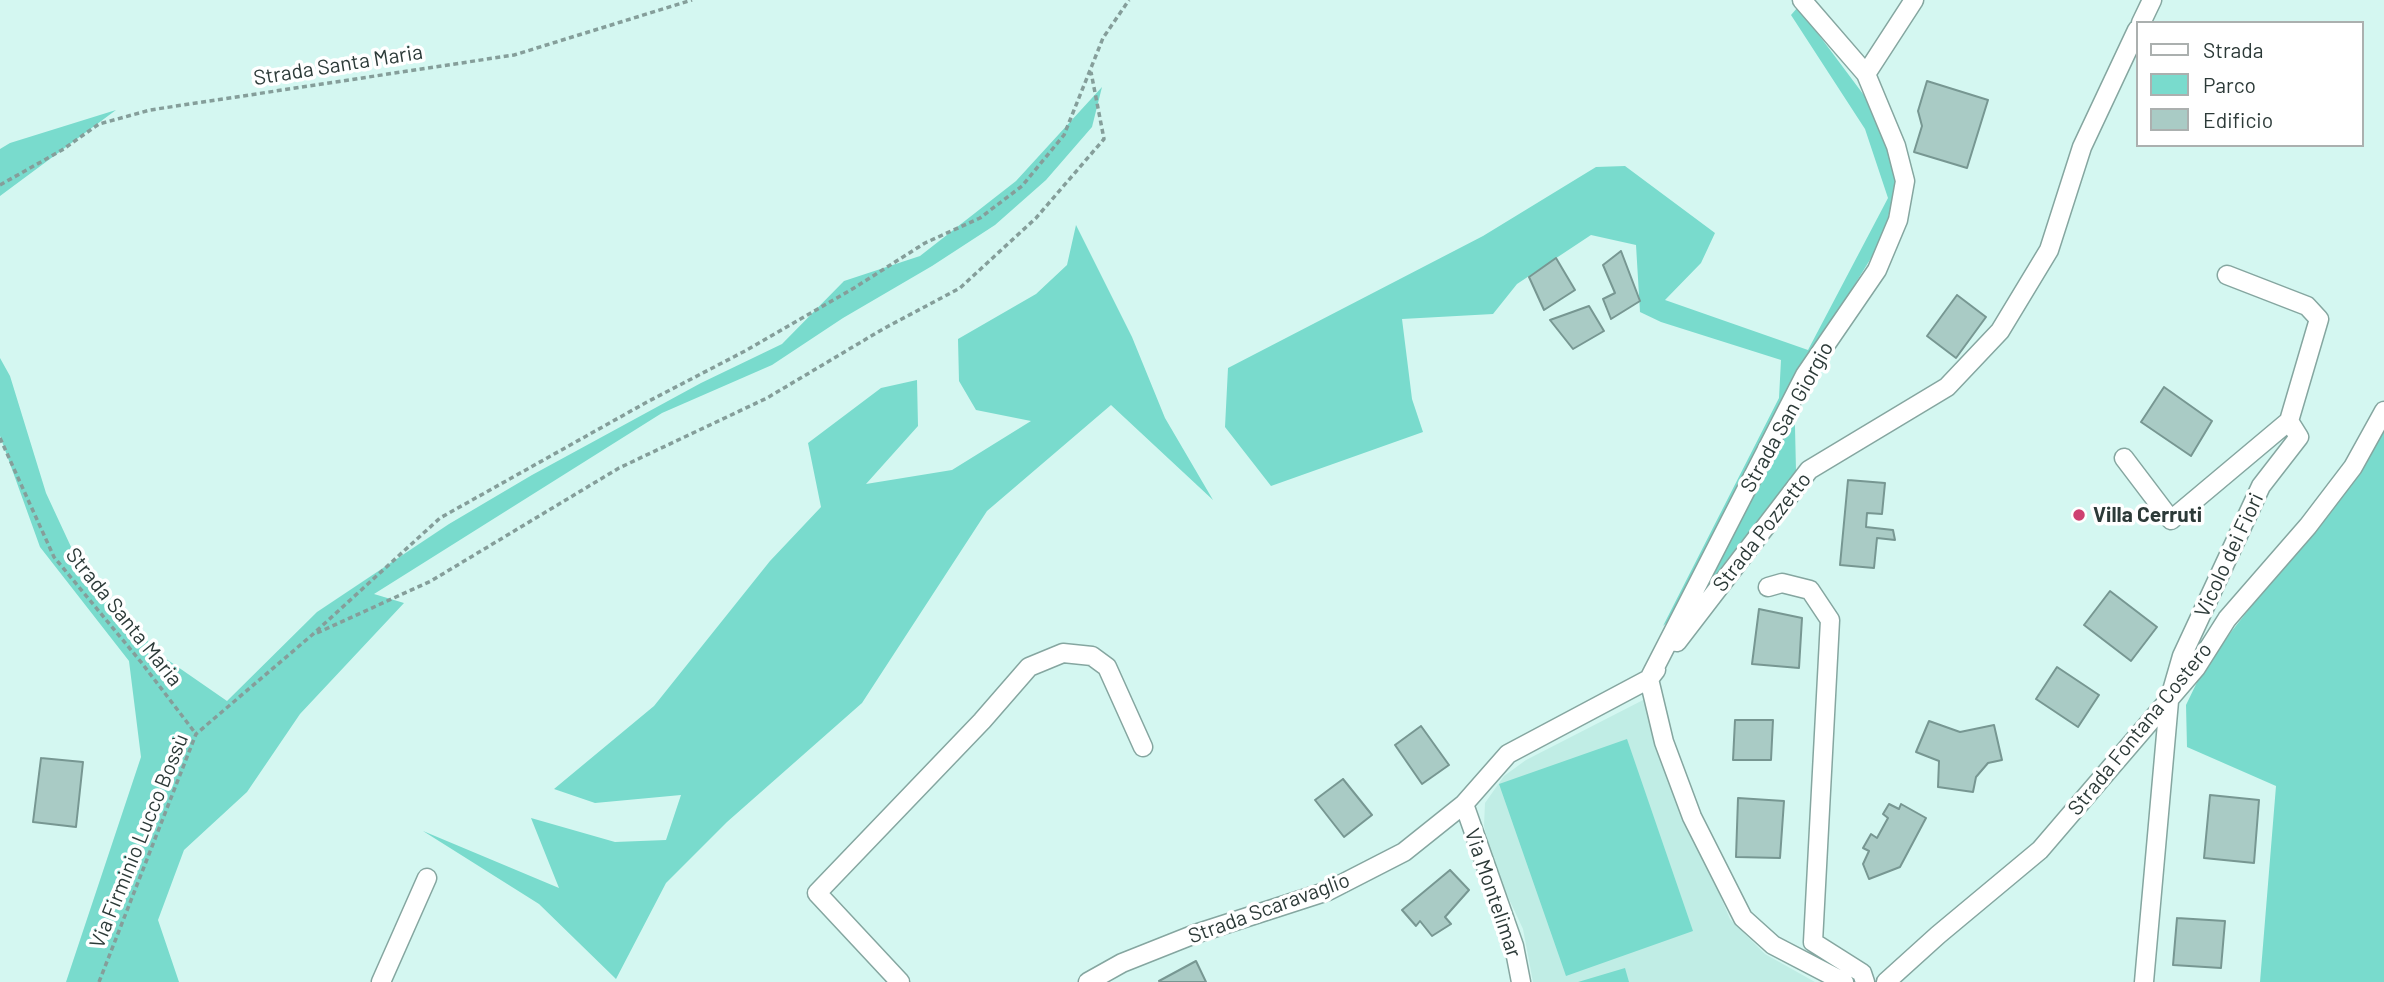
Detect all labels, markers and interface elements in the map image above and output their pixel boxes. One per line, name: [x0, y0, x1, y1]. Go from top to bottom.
legend: [2136, 21, 2363, 147]
text: Strada: [2203, 37, 2263, 62]
street label: Strada Santa Maria: [252, 39, 424, 91]
text: Parco: [2203, 72, 2256, 97]
text: Edificio: [2203, 107, 2273, 132]
street label: Strada San Giorgio: [1735, 337, 1839, 497]
street label: Strada Pozzetto: [1708, 467, 1816, 597]
street label: Vicolo dei Fiori: [2189, 489, 2269, 621]
place label: Villa Cerruti: [2093, 502, 2202, 528]
marker: Villa Cerruti: [2071, 507, 2087, 523]
street label: Strada Santa Maria: [60, 543, 188, 691]
street label: Strada Fontana Costero: [2063, 638, 2217, 820]
street label: Via Firminio Lucco Bossù: [84, 730, 194, 952]
street label: Via Montelimar: [1459, 825, 1527, 961]
street label: Strada Scaravaglio: [1185, 867, 1353, 949]

